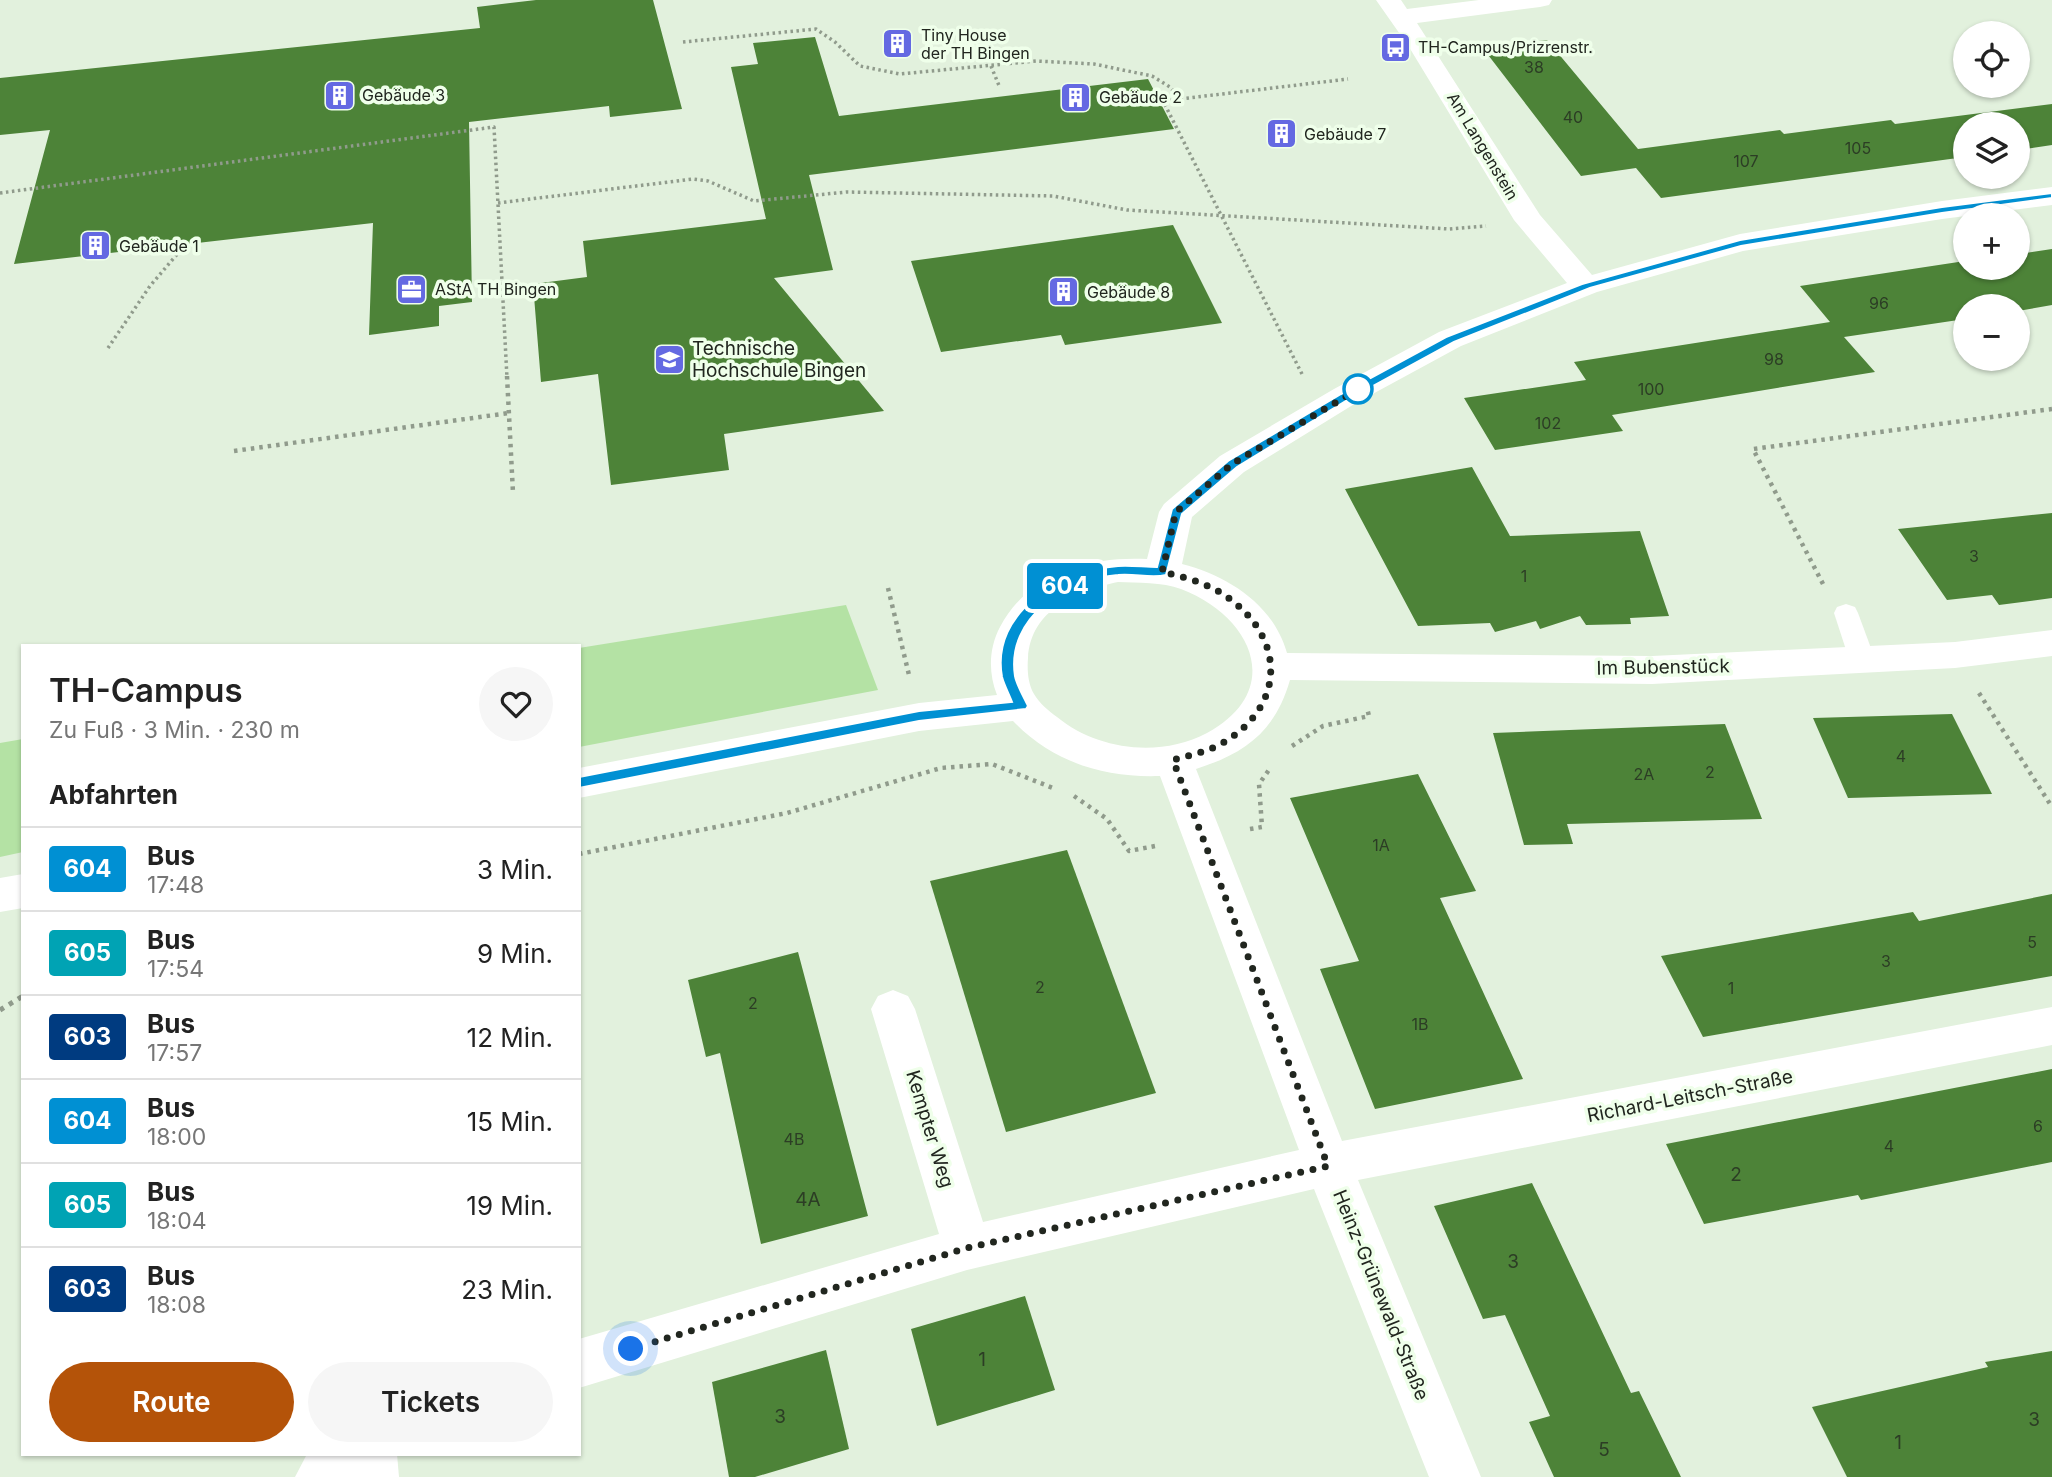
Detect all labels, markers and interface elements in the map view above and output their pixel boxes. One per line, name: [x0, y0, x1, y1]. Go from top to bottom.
map controls: [1953, 21, 2030, 371]
button: locate: [1953, 21, 2030, 98]
place label: Tiny House der TH Bingen: [921, 25, 1030, 63]
building icon: Tiny House der TH Bingen: [881, 27, 915, 61]
bus stop icon: TH-Campus/Prizrenstr.: [1378, 30, 1412, 64]
place label: TH-Campus/Prizrenstr.: [1418, 37, 1593, 57]
house number: 38: [1524, 57, 1544, 77]
building icon: Gebäude 3: [322, 78, 356, 112]
building icon: Gebäude 2: [1059, 80, 1093, 114]
place label: Gebäude 3: [362, 85, 445, 105]
place label: Gebäude 2: [1099, 87, 1182, 107]
street label: Am Langenstein: [1443, 89, 1523, 203]
house number: 40: [1563, 107, 1583, 127]
button: layers: [1953, 112, 2030, 189]
building icon: Gebäude 7: [1264, 117, 1298, 151]
place label: Gebäude 7: [1304, 124, 1386, 144]
house number: 105: [1845, 138, 1871, 158]
house number: 107: [1733, 151, 1759, 171]
button: +: [1953, 203, 2030, 280]
building icon: Gebäude 1: [79, 229, 113, 263]
place label: Gebäude 1: [119, 236, 199, 256]
office icon: AStA TH Bingen: [395, 272, 429, 306]
building icon: Gebäude 8: [1047, 275, 1081, 309]
place label: AStA TH Bingen: [435, 279, 556, 299]
place label: Gebäude 8: [1087, 282, 1170, 302]
house number: 96: [1869, 293, 1889, 313]
button: −: [1953, 294, 2030, 371]
place label: Technische Hochschule Bingen: [692, 337, 866, 382]
school or university icon: Technische Hochschule Bingen: [652, 342, 686, 376]
house number: 98: [1764, 349, 1784, 369]
unlabelled marker: [1343, 374, 1373, 404]
house number: 100: [1638, 379, 1664, 399]
house number: 102: [1535, 413, 1561, 433]
house number: 3: [1969, 546, 1979, 566]
line badge: 604: [1025, 563, 1105, 609]
house number: 1: [1521, 566, 1527, 586]
text: 604: [1041, 571, 1089, 600]
street label: Im Bubenstück: [1596, 654, 1730, 680]
button: heart: [479, 667, 553, 741]
text: TH-Campus: [49, 670, 243, 710]
text: Zu Fuß · 3 Min. · 230 m: [49, 716, 300, 744]
house number: 4: [1896, 746, 1906, 766]
house number: 2: [1705, 762, 1715, 782]
house number: 2A: [1634, 764, 1654, 784]
text: Abfahrten: [49, 779, 178, 810]
house number: 1A: [1372, 835, 1390, 855]
text: Bus: [147, 840, 195, 871]
text: 604: [64, 854, 112, 883]
text: 3 Min.: [477, 854, 553, 885]
text: 17:48: [147, 871, 204, 899]
text: Bus: [147, 924, 195, 955]
house number: 5: [2027, 932, 2037, 952]
text: 605: [64, 938, 111, 967]
text: 9 Min.: [477, 938, 553, 969]
house number: 3: [1881, 951, 1891, 971]
text: 17:54: [147, 955, 204, 983]
house number: 2: [1035, 977, 1045, 997]
house number: 1: [1728, 978, 1734, 998]
house number: 2: [748, 993, 758, 1013]
text: Bus: [147, 1008, 195, 1039]
house number: 1B: [1412, 1014, 1428, 1034]
text: 603: [64, 1022, 111, 1051]
text: 12 Min.: [467, 1022, 553, 1053]
text: 17:57: [147, 1039, 202, 1067]
street label: Richard-Leitsch-Straße: [1585, 1065, 1795, 1127]
street label: Kempter Weg: [901, 1068, 959, 1190]
text: Bus: [147, 1092, 195, 1123]
text: 604: [64, 1106, 112, 1135]
text: 15 Min.: [467, 1106, 553, 1137]
house number: 6: [2033, 1116, 2043, 1136]
text: 18:00: [147, 1123, 206, 1151]
house number: 4B: [784, 1129, 804, 1149]
house number: 4: [1884, 1136, 1894, 1156]
house number: 2: [1730, 1163, 1742, 1186]
text: Bus: [147, 1176, 195, 1207]
street label: Heinz-Grünewald-Straße: [1328, 1186, 1434, 1404]
house number: 4A: [795, 1188, 821, 1211]
text: 605: [64, 1190, 111, 1219]
text: 19 Min.: [466, 1190, 553, 1221]
text: 18:04: [147, 1207, 207, 1235]
house number: 3: [1507, 1250, 1519, 1273]
text: Bus: [147, 1260, 195, 1291]
text: 603: [64, 1274, 111, 1303]
text: 23 Min.: [461, 1274, 553, 1305]
text: 18:08: [147, 1291, 206, 1319]
your location: [613, 1331, 648, 1366]
house number: 1: [978, 1348, 986, 1371]
button: Route: [49, 1362, 294, 1442]
button: Tickets: [308, 1362, 553, 1442]
house number: 3: [774, 1405, 786, 1428]
house number: 3: [2028, 1408, 2040, 1431]
house number: 1: [1894, 1431, 1902, 1454]
house number: 5: [1598, 1438, 1610, 1461]

